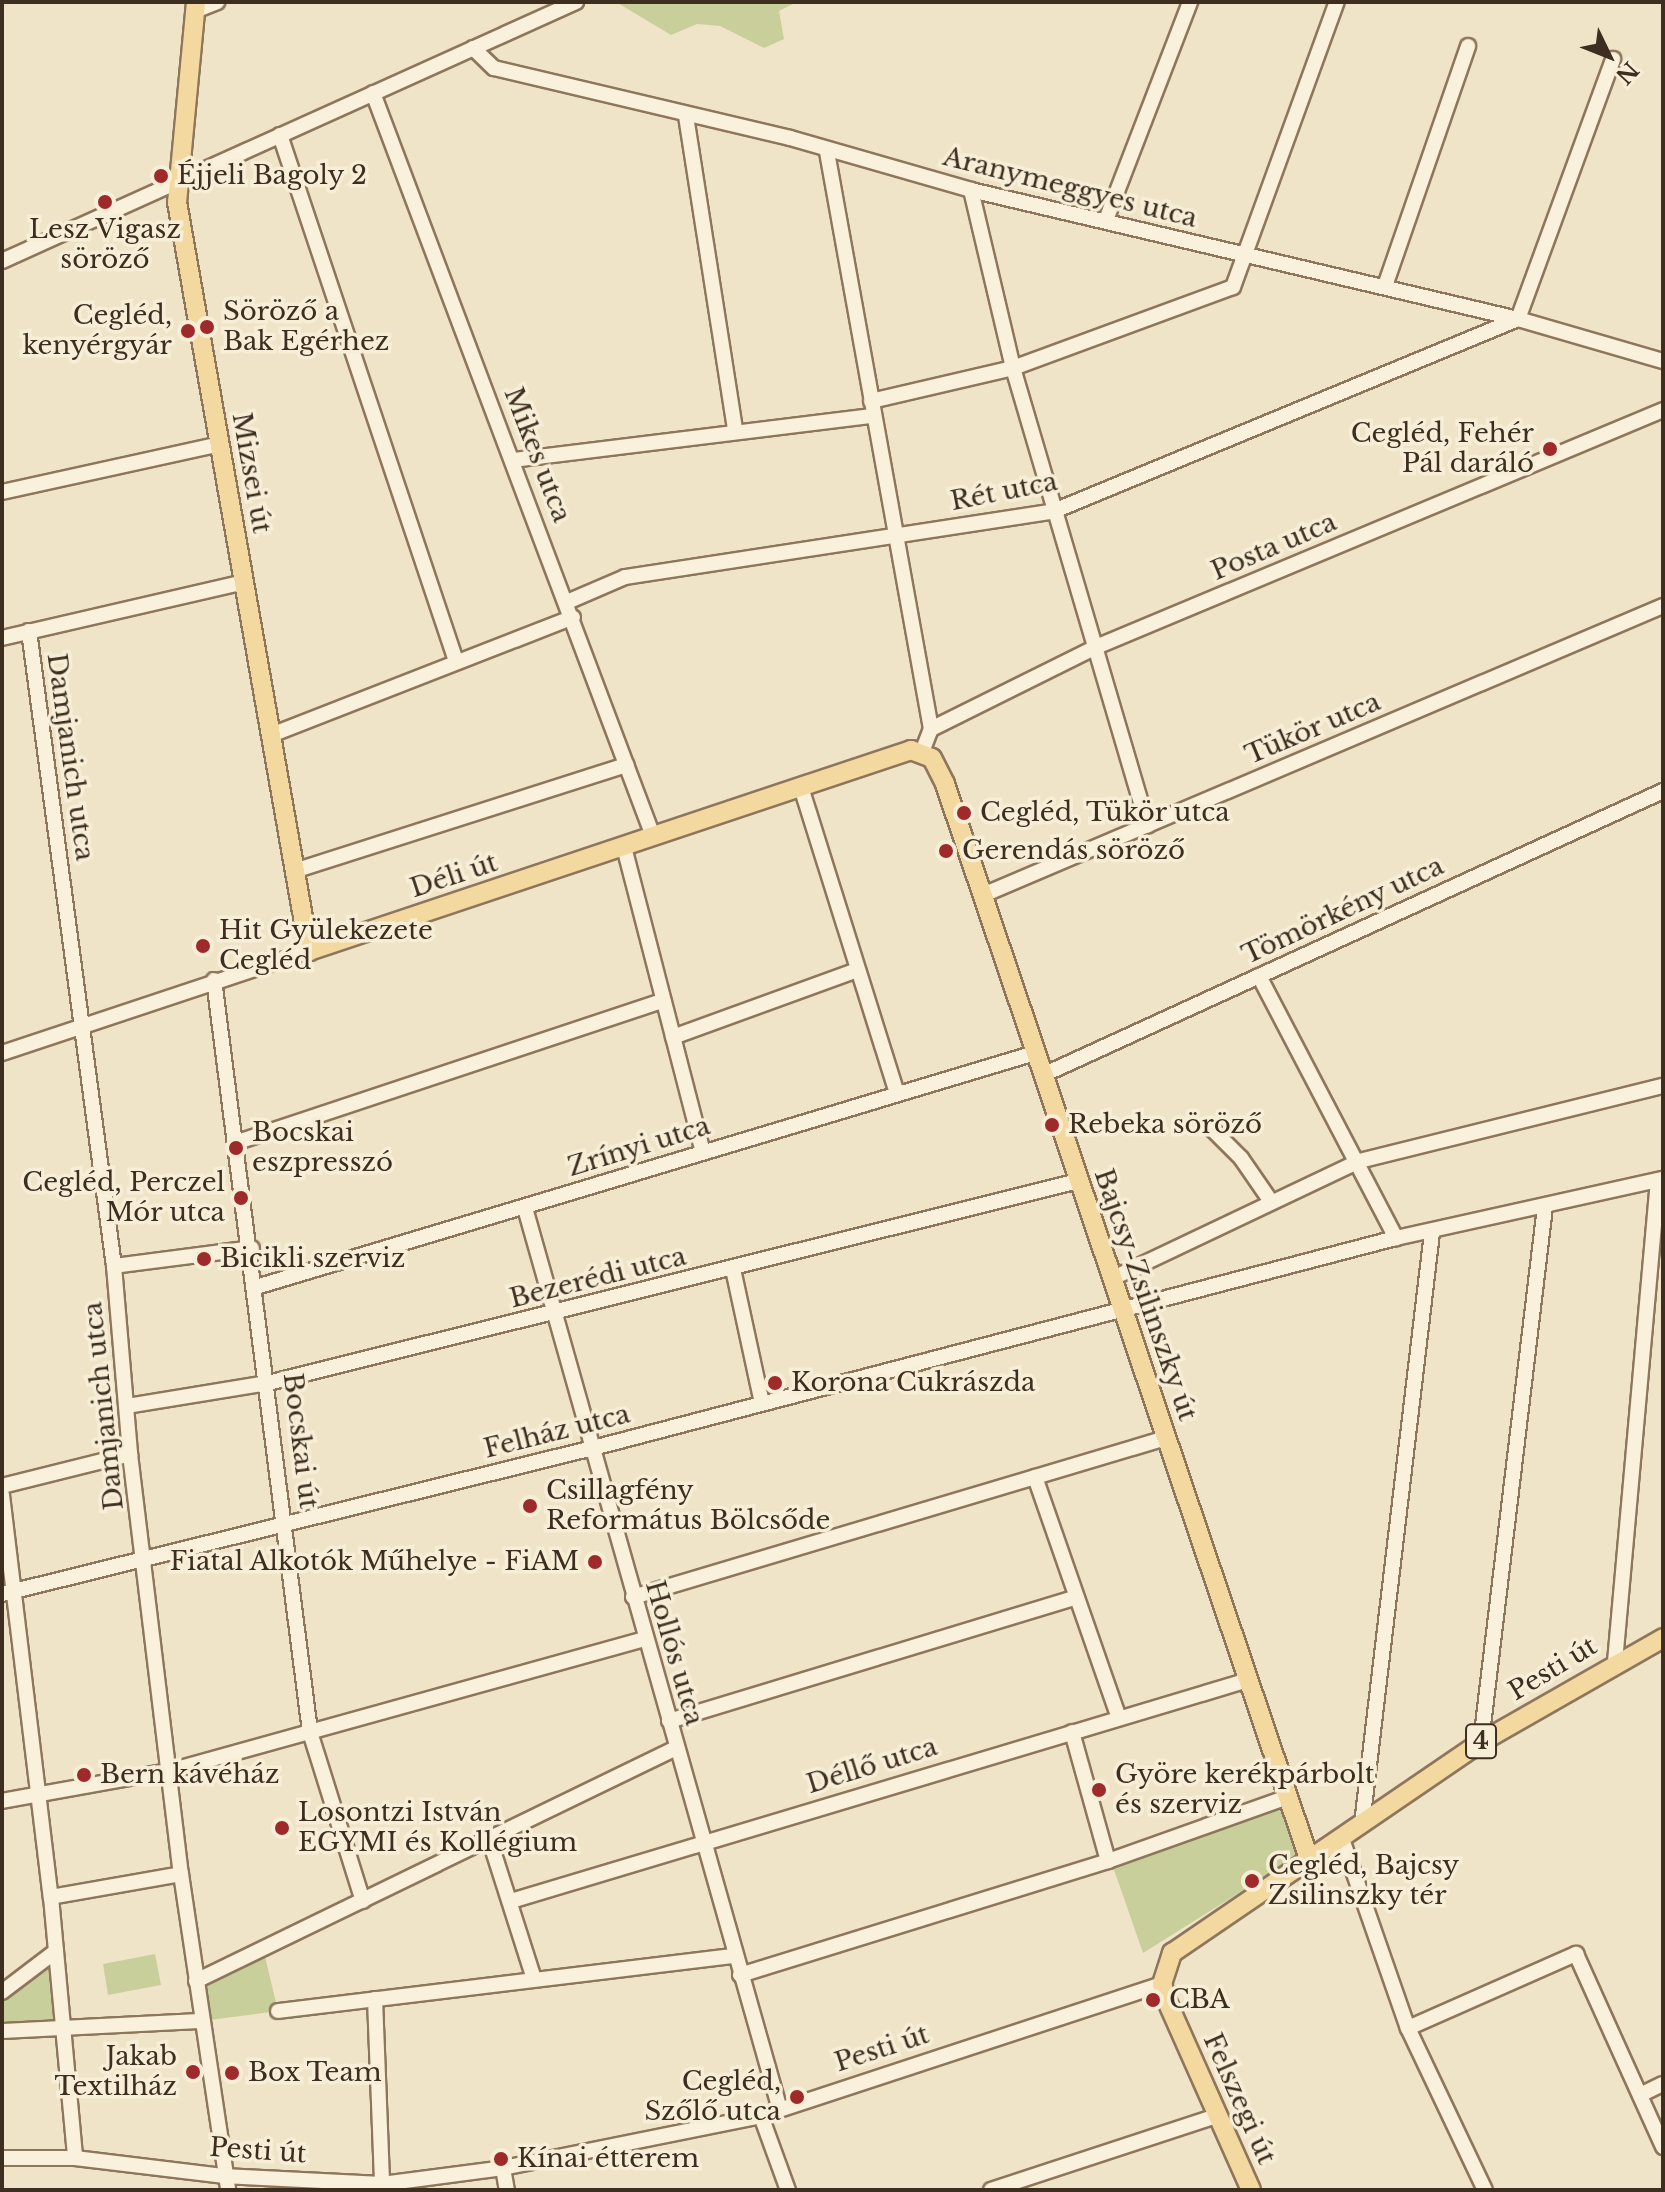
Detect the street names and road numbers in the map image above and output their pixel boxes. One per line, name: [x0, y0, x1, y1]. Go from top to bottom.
street label: Aranymeggyes utca: [940, 141, 1200, 235]
street label: Mikes utca: [497, 383, 577, 527]
street label: Mizsei út: [225, 410, 277, 536]
street label: Rét utca: [948, 466, 1060, 518]
street label: Posta utca: [1207, 507, 1341, 587]
street label: Damjanich utca: [40, 651, 100, 863]
street label: Tükör utca: [1240, 686, 1386, 772]
street label: Déli út: [406, 847, 502, 905]
street label: Tömörkény utca: [1237, 851, 1449, 971]
street label: Zrínyi utca: [564, 1111, 714, 1183]
street label: Bajcsy-Zsilinszky út: [1087, 1165, 1203, 1425]
street label: Bezerédi utca: [507, 1241, 689, 1315]
street label: Damjanich utca: [78, 1300, 130, 1512]
street label: Bocskai út: [276, 1371, 324, 1511]
street label: Felház utca: [481, 1399, 633, 1465]
street label: Hollós utca: [638, 1577, 710, 1729]
street label: Pesti út: [1503, 1631, 1603, 1707]
road number: 4: [1465, 1721, 1497, 1761]
street label: Déllő utca: [803, 1731, 941, 1801]
street label: Pesti út: [831, 2019, 933, 2079]
street label: Felszegi út: [1196, 2029, 1282, 2169]
street label: Pesti út: [208, 2132, 308, 2170]

